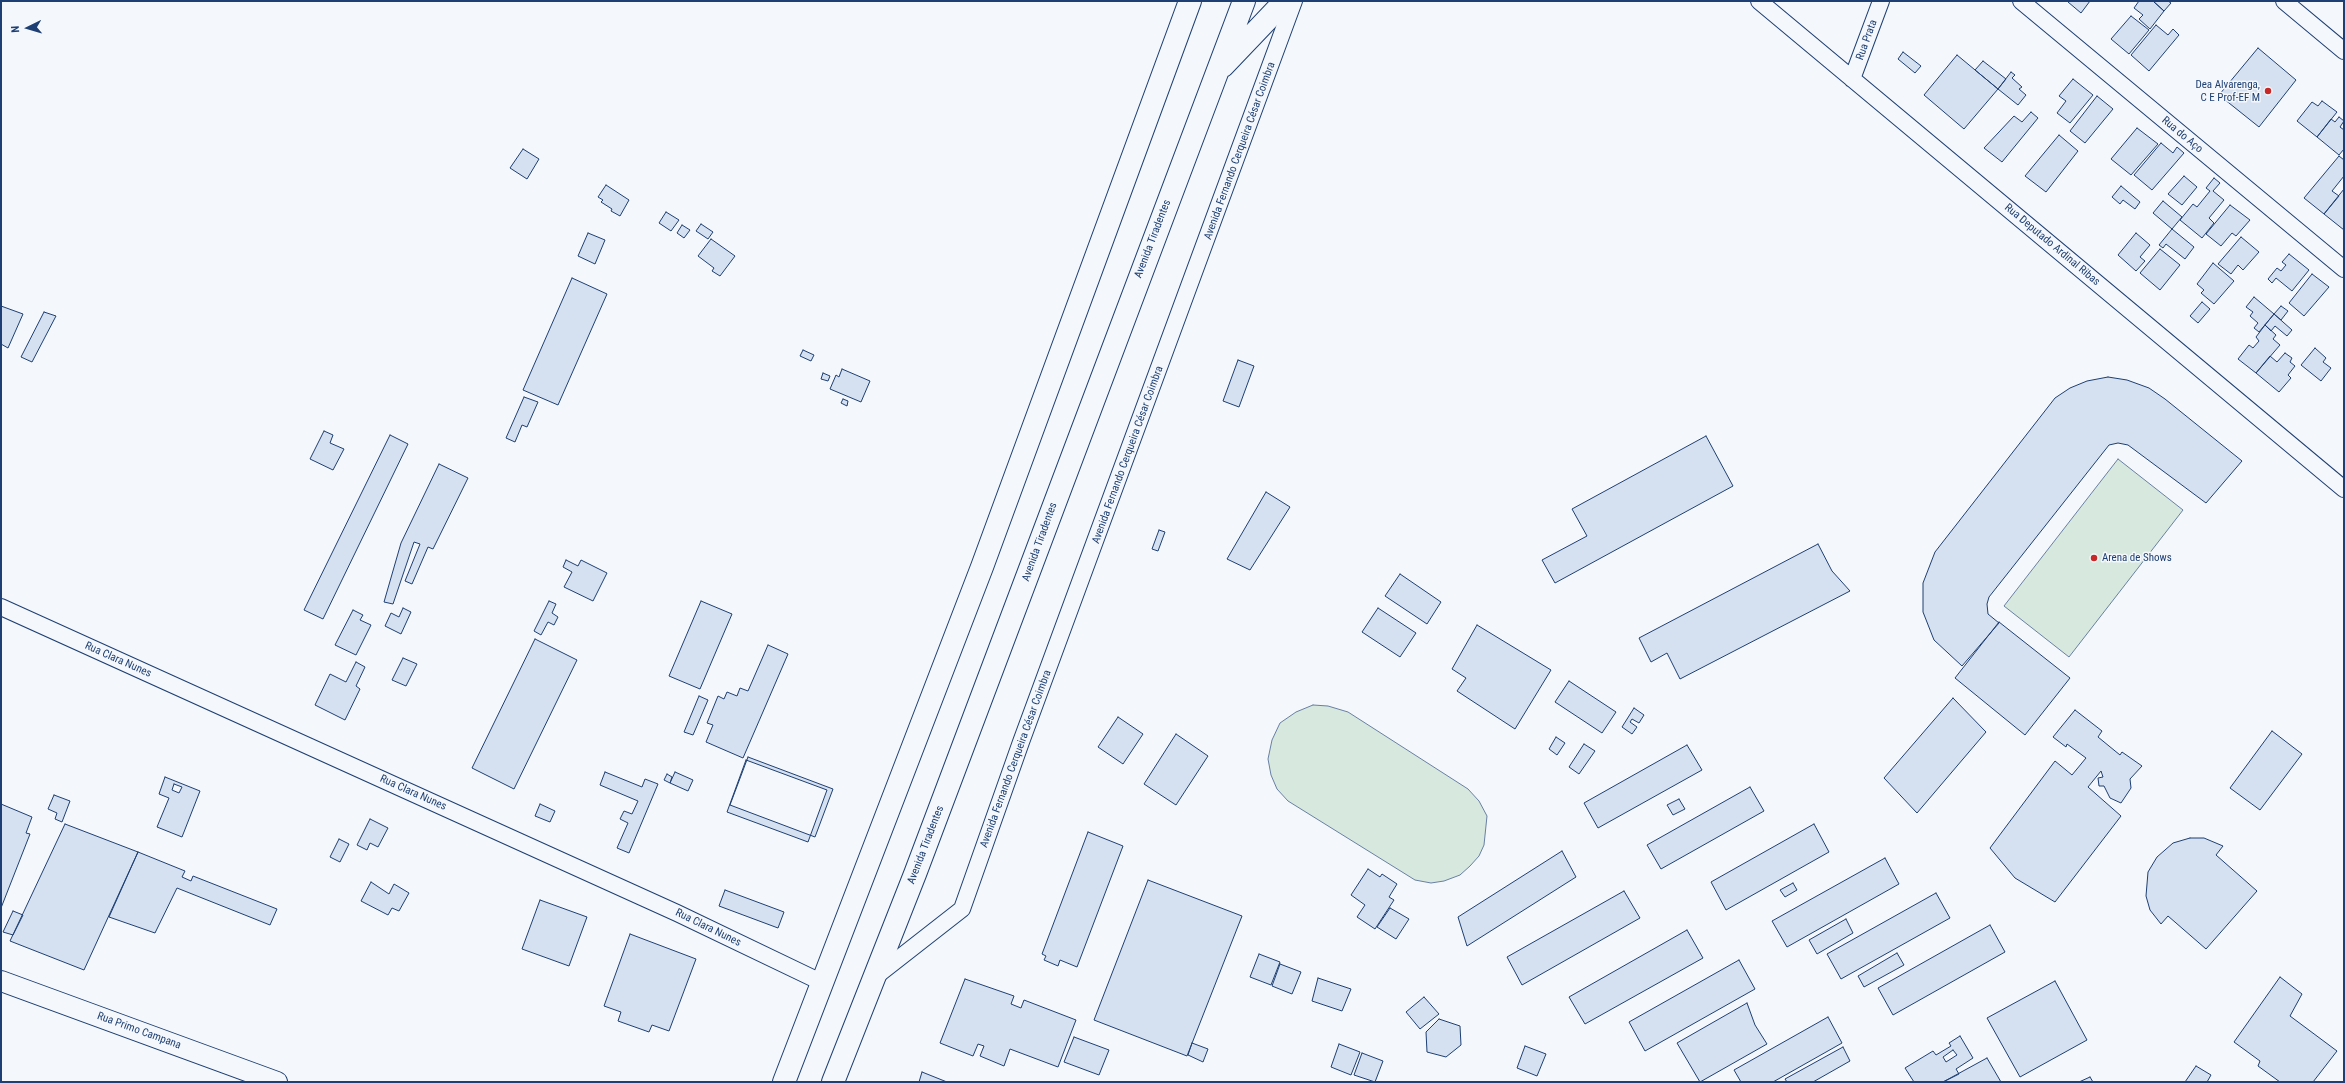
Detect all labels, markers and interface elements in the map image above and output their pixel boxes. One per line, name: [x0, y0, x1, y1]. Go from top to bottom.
north arrow: [8, 8, 48, 48]
street label: Rua Prata: [1854, 18, 1880, 62]
text: N: [9, 25, 22, 33]
street label: Avenida Fernando Cerqueira César Coimbra: [1202, 60, 1278, 242]
place label: Dea Alvarenga, C E Prof-EF M: [2195, 78, 2260, 104]
marker: Dea Alvarenga, C E Prof-EF M: [2263, 86, 2273, 96]
street label: Rua do Aço: [2159, 114, 2205, 156]
street label: Avenida Tiradentes: [1132, 198, 1174, 280]
street label: Rua Deputado Ardinal Ribas: [2002, 201, 2102, 289]
street label: Avenida Fernando Cerqueira César Coimbra: [1090, 364, 1166, 546]
street label: Avenida Tiradentes: [1020, 501, 1060, 583]
place label: Arena de Shows: [2102, 551, 2172, 565]
marker: Arena de Shows: [2089, 553, 2099, 563]
street label: Rua Clara Nunes: [83, 639, 153, 681]
street label: Avenida Fernando Cerqueira César Coimbra: [978, 668, 1054, 850]
street label: Rua Clara Nunes: [378, 772, 448, 814]
street label: Avenida Tiradentes: [905, 804, 947, 886]
street label: Rua Clara Nunes: [673, 906, 743, 950]
street label: Rua Primo Campana: [95, 1010, 183, 1052]

